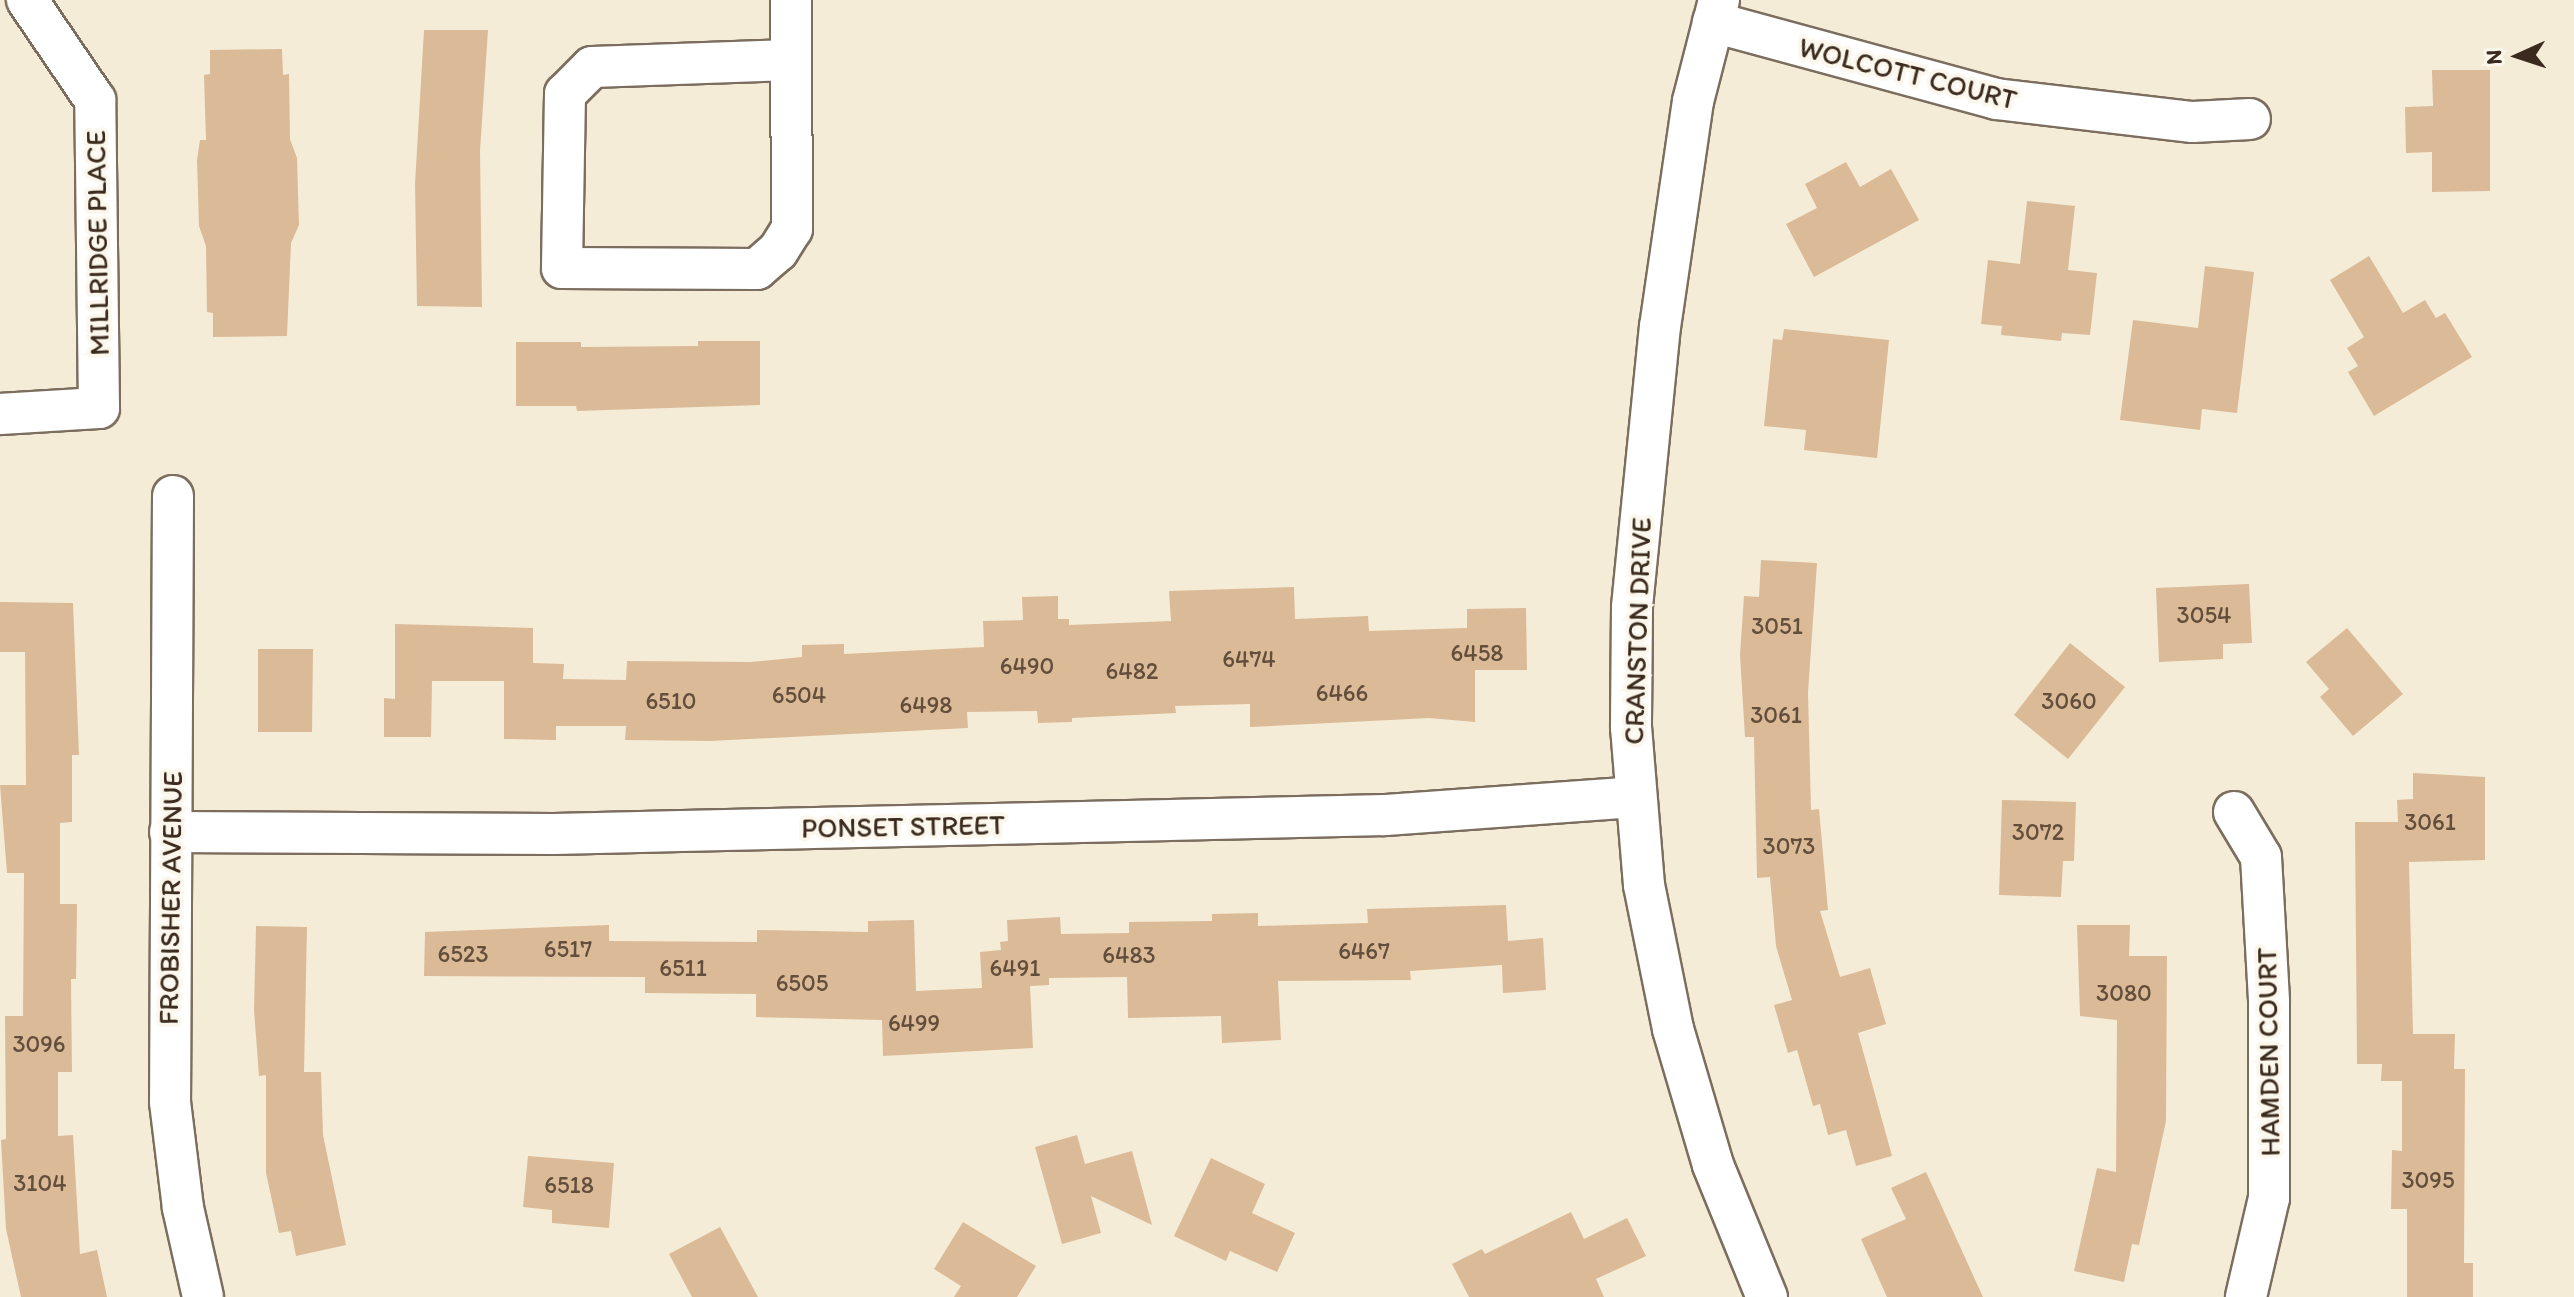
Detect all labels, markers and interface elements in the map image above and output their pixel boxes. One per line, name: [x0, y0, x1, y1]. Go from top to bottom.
north arrow: [2478, 16, 2558, 96]
street label: WOLCOTT COURT: [1795, 30, 2021, 116]
text: N: [2480, 49, 2507, 65]
street label: MILLRIDGE PLACE: [78, 130, 116, 356]
street label: CRANSTON DRIVE: [1616, 517, 1658, 745]
house number: 3054: [2177, 601, 2231, 629]
house number: 3051: [1751, 612, 1803, 640]
house number: 6458: [1451, 639, 1503, 667]
house number: 6474: [1222, 645, 1276, 673]
house number: 6490: [1000, 652, 1054, 680]
house number: 6482: [1106, 657, 1158, 685]
house number: 6466: [1316, 679, 1368, 707]
house number: 6504: [772, 681, 826, 709]
house number: 6510: [645, 687, 697, 715]
house number: 3060: [2041, 687, 2097, 715]
house number: 6498: [900, 691, 952, 719]
house number: 3061: [1750, 701, 1802, 729]
street label: FROBISHER AVENUE: [151, 771, 189, 1025]
street label: PONSET STREET: [801, 807, 1005, 845]
house number: 3061: [2404, 808, 2456, 836]
house number: 3072: [2012, 818, 2064, 846]
house number: 3073: [1763, 832, 1815, 860]
house number: 6517: [544, 935, 592, 963]
house number: 6467: [1338, 937, 1390, 965]
house number: 6523: [438, 940, 488, 968]
house number: 6483: [1102, 941, 1156, 969]
street label: HAMDEN COURT: [2249, 947, 2287, 1157]
house number: 6511: [659, 954, 707, 982]
house number: 6491: [990, 954, 1040, 982]
house number: 6505: [776, 969, 828, 997]
house number: 3080: [2096, 979, 2152, 1007]
house number: 6499: [888, 1009, 940, 1037]
house number: 3096: [12, 1030, 66, 1058]
house number: 3095: [2401, 1166, 2455, 1194]
house number: 3104: [13, 1169, 67, 1197]
house number: 6518: [544, 1171, 594, 1199]

